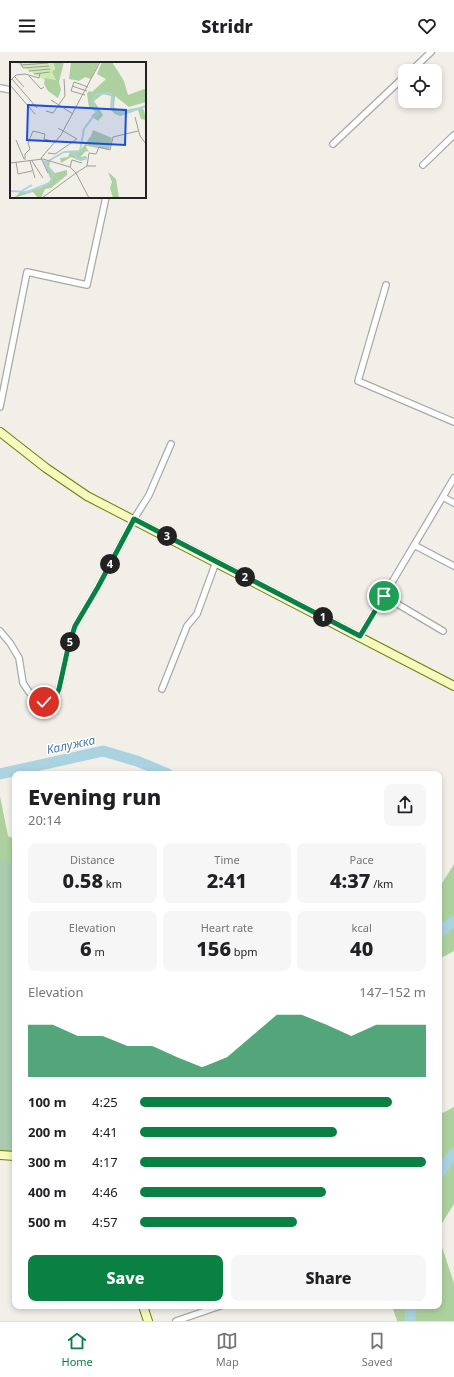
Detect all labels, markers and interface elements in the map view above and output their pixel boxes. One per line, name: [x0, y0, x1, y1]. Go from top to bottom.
text: Stridr: [201, 14, 253, 38]
icon: menu: [16, 15, 38, 37]
icon: heart: [416, 15, 438, 37]
inset map: [10, 62, 146, 198]
map controls: [398, 64, 442, 108]
button: locate: [398, 64, 442, 108]
pin: 3: [157, 526, 177, 546]
text: 3: [164, 528, 170, 543]
pin: 4: [100, 554, 120, 574]
text: 4: [107, 556, 113, 571]
pin: 2: [235, 567, 255, 587]
text: 2: [242, 569, 248, 584]
pin: [367, 579, 401, 613]
icon: arrive: [373, 585, 395, 607]
pin: 1: [313, 607, 333, 627]
text: 1: [320, 609, 326, 624]
pin: 5: [60, 632, 80, 652]
text: 5: [67, 634, 73, 649]
pin: [27, 685, 61, 719]
icon: check: [33, 691, 55, 713]
water label: Калужка: [45, 731, 97, 758]
text: Evening run: [28, 781, 161, 811]
button: share: [384, 784, 426, 826]
text: 20:14: [28, 811, 61, 829]
text: Distance: [70, 852, 115, 867]
text: Time: [214, 852, 240, 867]
text: Pace: [350, 852, 374, 867]
text: 0.58: [63, 867, 103, 894]
text: 2:41: [207, 867, 247, 894]
text: 4:37: [330, 867, 370, 894]
text: km: [103, 876, 122, 891]
text: /km: [370, 876, 393, 891]
text: Elevation: [69, 920, 116, 935]
text: Heart rate: [201, 920, 253, 935]
text: kcal: [352, 920, 372, 935]
text: 6: [80, 935, 92, 962]
text: 156: [196, 935, 231, 962]
text: 40: [350, 935, 373, 962]
text: m: [92, 944, 105, 959]
text: bpm: [231, 944, 258, 959]
text: Elevation: [28, 983, 84, 1001]
text: 147–152 m: [359, 983, 426, 1001]
text: 100 m: [28, 1093, 66, 1111]
text: 4:25: [92, 1093, 118, 1111]
text: 200 m: [28, 1123, 66, 1141]
text: 4:41: [92, 1123, 118, 1141]
text: 300 m: [28, 1153, 66, 1171]
text: 4:17: [92, 1153, 118, 1171]
text: 400 m: [28, 1183, 66, 1201]
text: 4:46: [92, 1183, 118, 1201]
text: 500 m: [28, 1213, 66, 1231]
text: 4:57: [92, 1213, 118, 1231]
button: Save: [28, 1255, 223, 1301]
button: Share: [231, 1255, 426, 1301]
tab: Home: [62, 1330, 93, 1369]
tab: Map: [216, 1330, 239, 1369]
tab: Saved: [362, 1330, 393, 1369]

